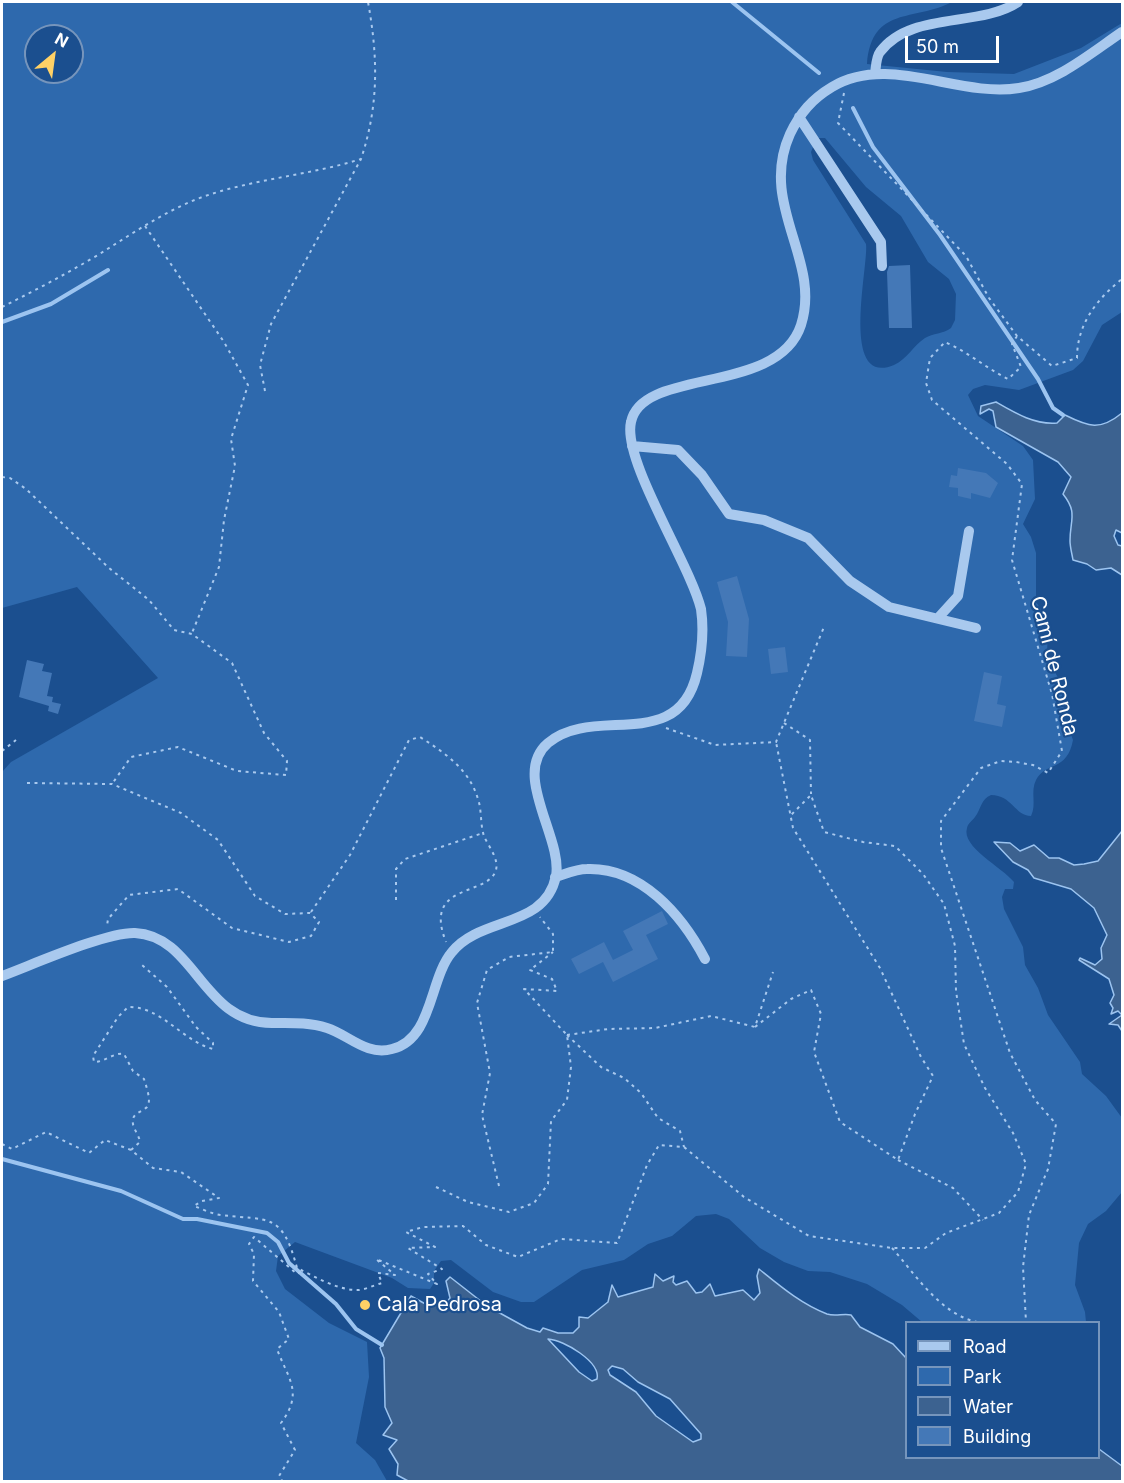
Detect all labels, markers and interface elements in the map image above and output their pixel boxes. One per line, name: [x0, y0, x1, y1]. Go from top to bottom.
north arrow: [24, 24, 84, 84]
scale bar: [908, 24, 1002, 62]
text: N: [52, 28, 72, 52]
text: 50 m: [916, 36, 959, 57]
street label: Camí de Ronda: [1025, 594, 1083, 738]
place label: Cala Pedrosa: [377, 1293, 502, 1317]
marker: Cala Pedrosa: [358, 1298, 372, 1312]
legend: [905, 1321, 1100, 1459]
text: Road: [963, 1336, 1006, 1357]
text: Park: [963, 1366, 1002, 1387]
text: Water: [963, 1396, 1013, 1417]
text: Building: [963, 1426, 1031, 1447]

